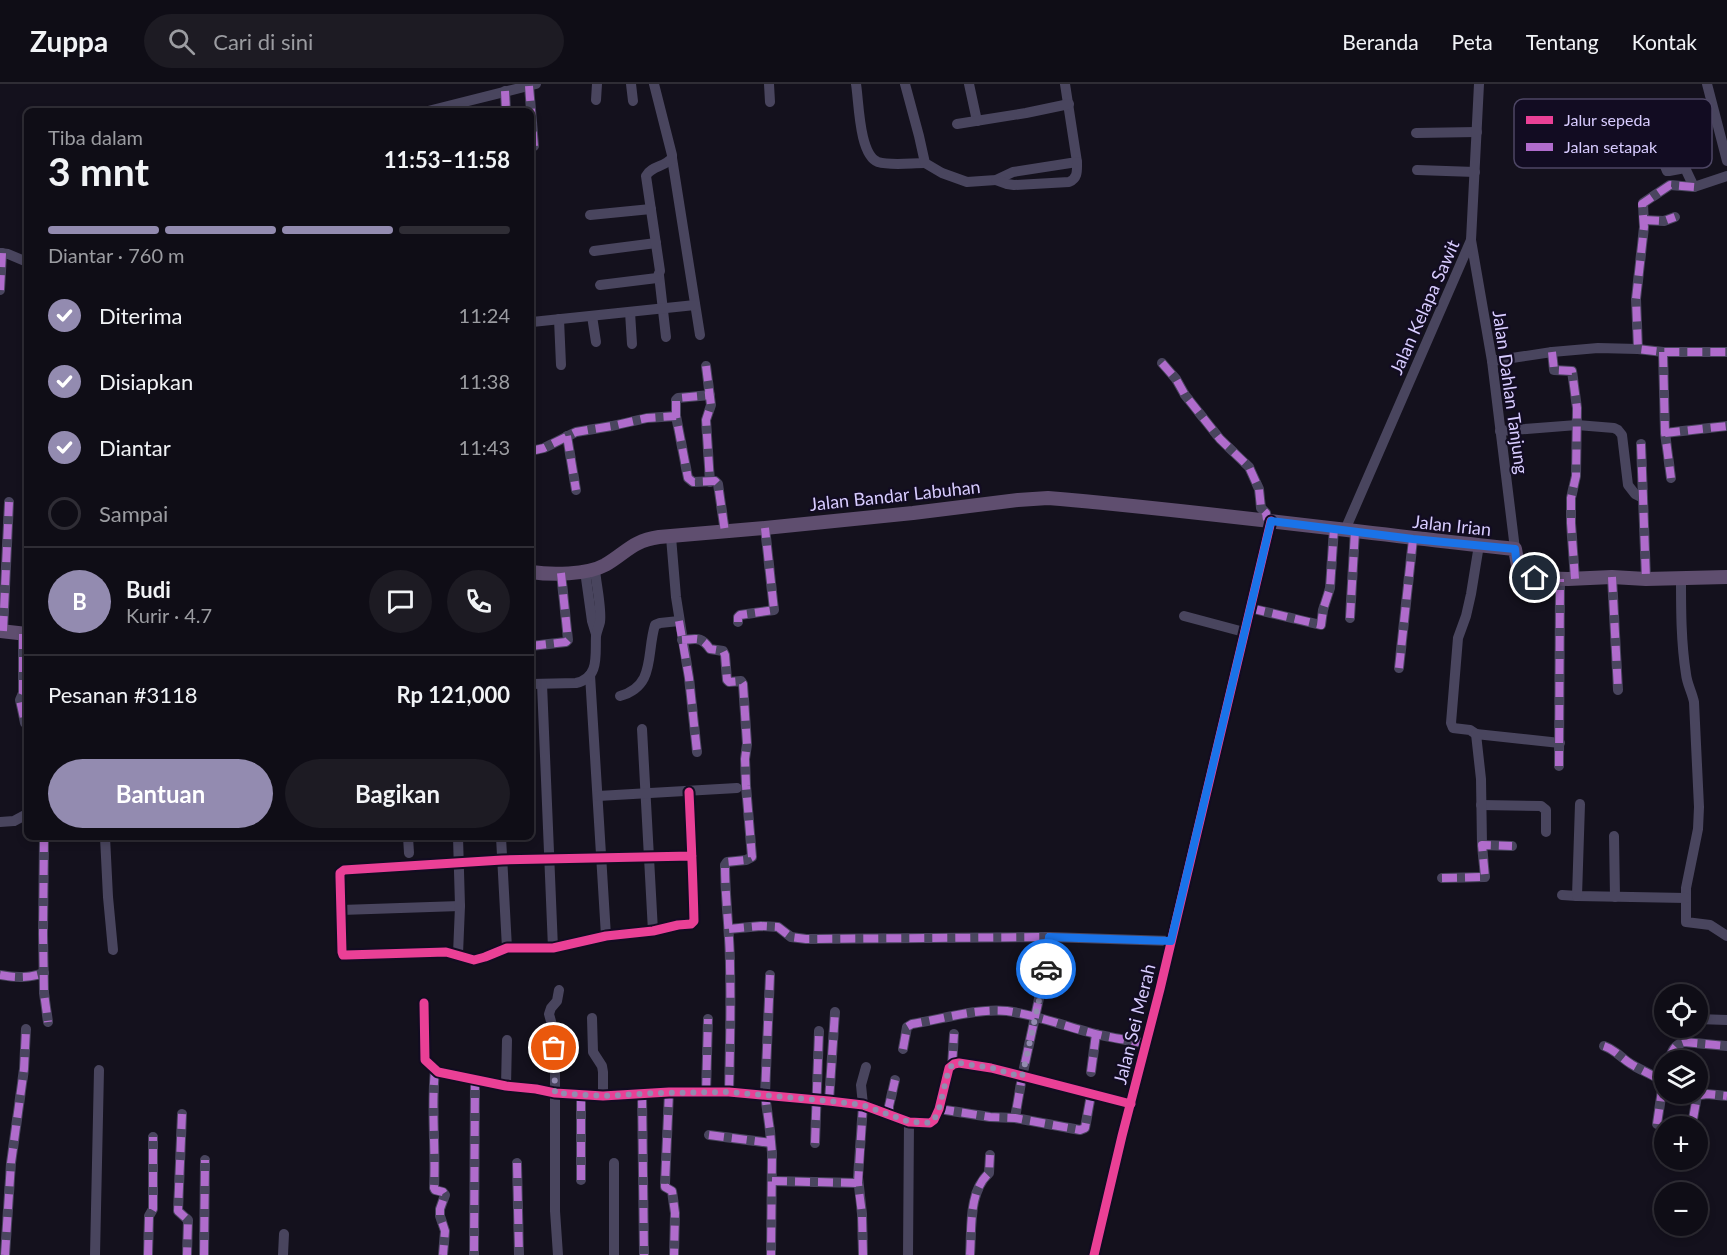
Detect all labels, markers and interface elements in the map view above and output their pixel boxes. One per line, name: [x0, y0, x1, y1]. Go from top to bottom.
search box: [144, 14, 564, 68]
text: Zuppa: [30, 24, 108, 58]
icon: search: [165, 25, 198, 58]
text: Cari di sini: [213, 28, 313, 55]
text: Beranda: [1342, 29, 1419, 54]
text: Peta: [1452, 29, 1493, 54]
text: Tentang: [1526, 29, 1599, 54]
text: Kontak: [1632, 29, 1697, 54]
legend: [1514, 99, 1712, 168]
text: Jalur sepeda: [1564, 110, 1650, 129]
text: Tiba dalam: [48, 125, 143, 149]
text: Jalan setapak: [1564, 137, 1658, 156]
text: 11:53–11:58: [384, 146, 510, 173]
text: 3 mnt: [48, 148, 149, 194]
street label: Jalan Kelapa Sawit: [1384, 236, 1464, 378]
text: Diantar · 760 m: [48, 243, 185, 267]
icon: check: [48, 299, 81, 332]
text: Diterima: [99, 302, 183, 329]
text: 11:24: [459, 303, 510, 327]
street label: Jalan Dahlan Tanjung: [1489, 309, 1533, 475]
icon: check: [48, 365, 81, 398]
text: Disiapkan: [99, 368, 193, 395]
text: 11:38: [459, 369, 510, 393]
icon: check: [48, 431, 81, 464]
text: Diantar: [99, 434, 171, 461]
text: 11:43: [459, 435, 510, 459]
street label: Jalan Bandar Labuhan: [808, 475, 982, 515]
text: Sampai: [99, 500, 168, 527]
street label: Jalan Irian: [1412, 510, 1492, 540]
pin: [1509, 552, 1560, 603]
icon: home: [1518, 561, 1551, 594]
button: chat: [369, 570, 432, 633]
button: phone: [447, 570, 510, 633]
text: Budi: [126, 576, 171, 603]
text: B: [72, 588, 87, 615]
text: Kurir · 4.7: [126, 603, 212, 627]
text: Pesanan #3118: [48, 681, 198, 708]
text: Rp 121,000: [396, 681, 510, 708]
button: Bantuan: [48, 759, 273, 828]
button: Bagikan: [285, 759, 510, 828]
courier: [1016, 939, 1076, 999]
icon: car: [1030, 953, 1063, 986]
street label: Jalan Sei Merah: [1108, 961, 1160, 1087]
map controls: [1654, 984, 1708, 1236]
button: locate: [1654, 984, 1708, 1038]
pin: [528, 1022, 579, 1073]
icon: bag: [537, 1031, 570, 1064]
button: layers: [1654, 1050, 1708, 1104]
button: +: [1654, 1116, 1708, 1170]
button: −: [1654, 1182, 1708, 1236]

